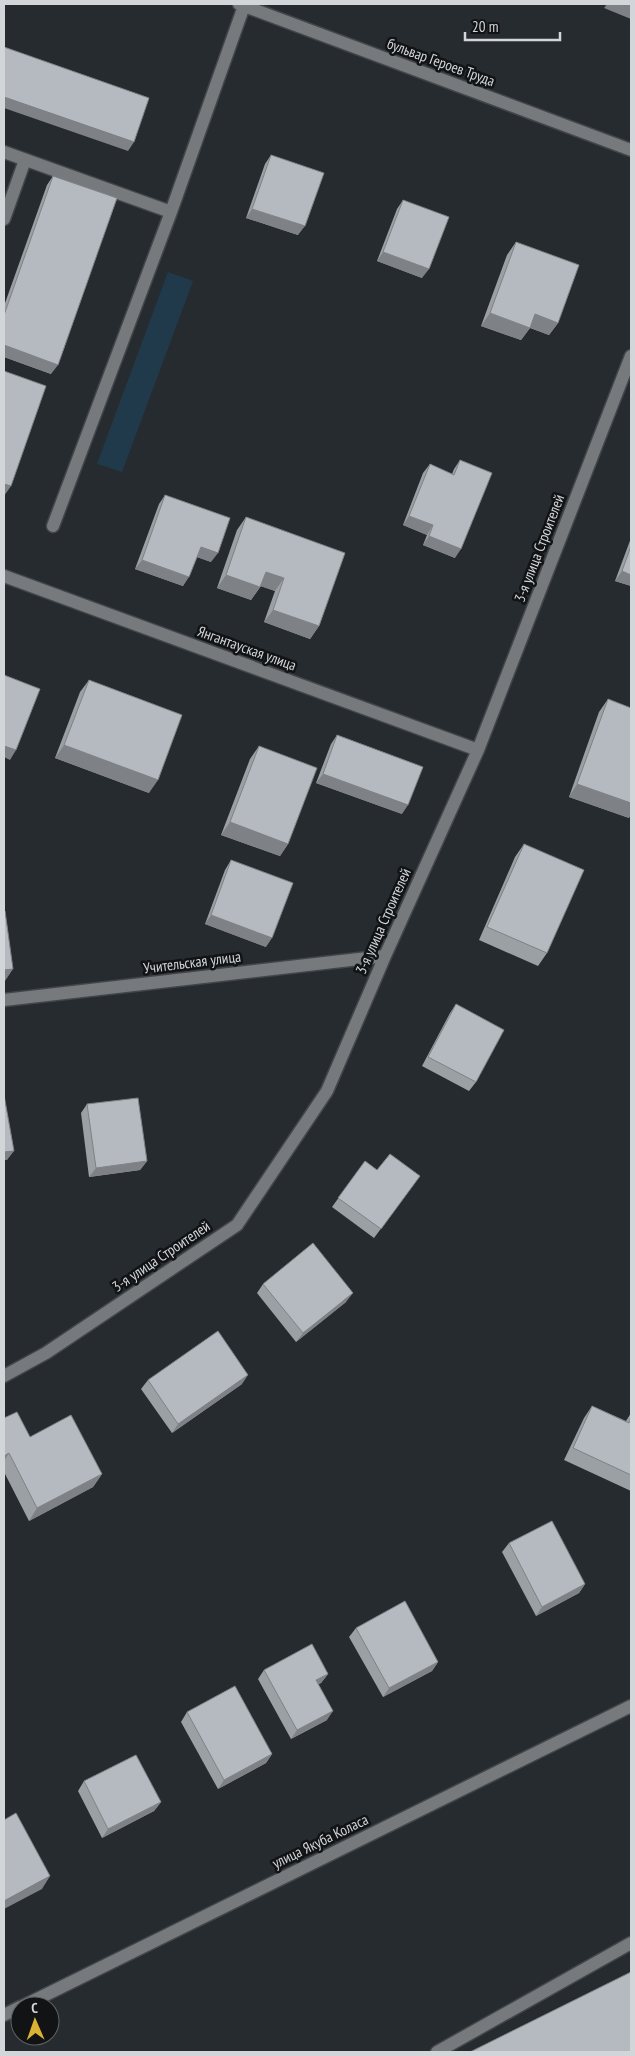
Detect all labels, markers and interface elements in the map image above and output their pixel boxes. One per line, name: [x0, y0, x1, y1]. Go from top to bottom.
scale bar: [465, 10, 560, 42]
text: 20 m: [472, 17, 498, 36]
street label: бульвар Героев Труда: [385, 34, 497, 90]
street label: 3-я улица Строителей: [510, 491, 568, 605]
street label: Янгантауская улица: [195, 621, 299, 675]
street label: 3-я улица Строителей: [351, 865, 415, 977]
street label: Учительская улица: [142, 947, 242, 977]
street label: 3-я улица Строителей: [108, 1216, 214, 1296]
street label: улица Якуба Коласа: [269, 1810, 371, 1872]
north arrow: [10, 1996, 60, 2046]
text: С: [31, 1999, 39, 2017]

